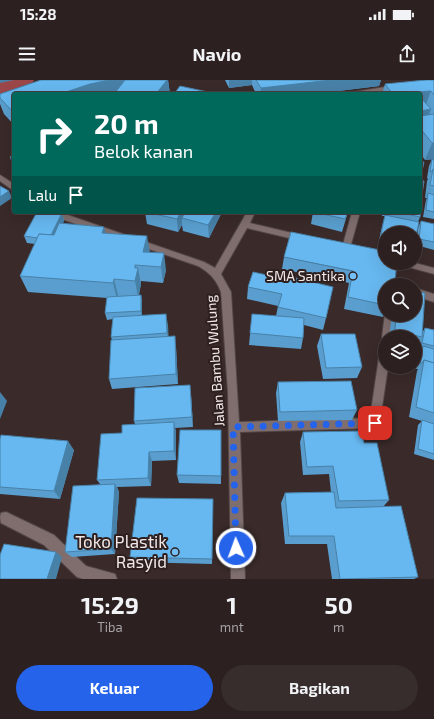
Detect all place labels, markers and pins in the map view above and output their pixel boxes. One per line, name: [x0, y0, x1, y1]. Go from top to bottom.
place label: SMA Santika: [266, 267, 345, 284]
marker: SMA Santika: [348, 271, 358, 281]
pin: [358, 406, 392, 440]
place label: Toko Plastik Rasyid: [75, 531, 167, 572]
marker: Toko Plastik Rasyid: [170, 547, 180, 557]

